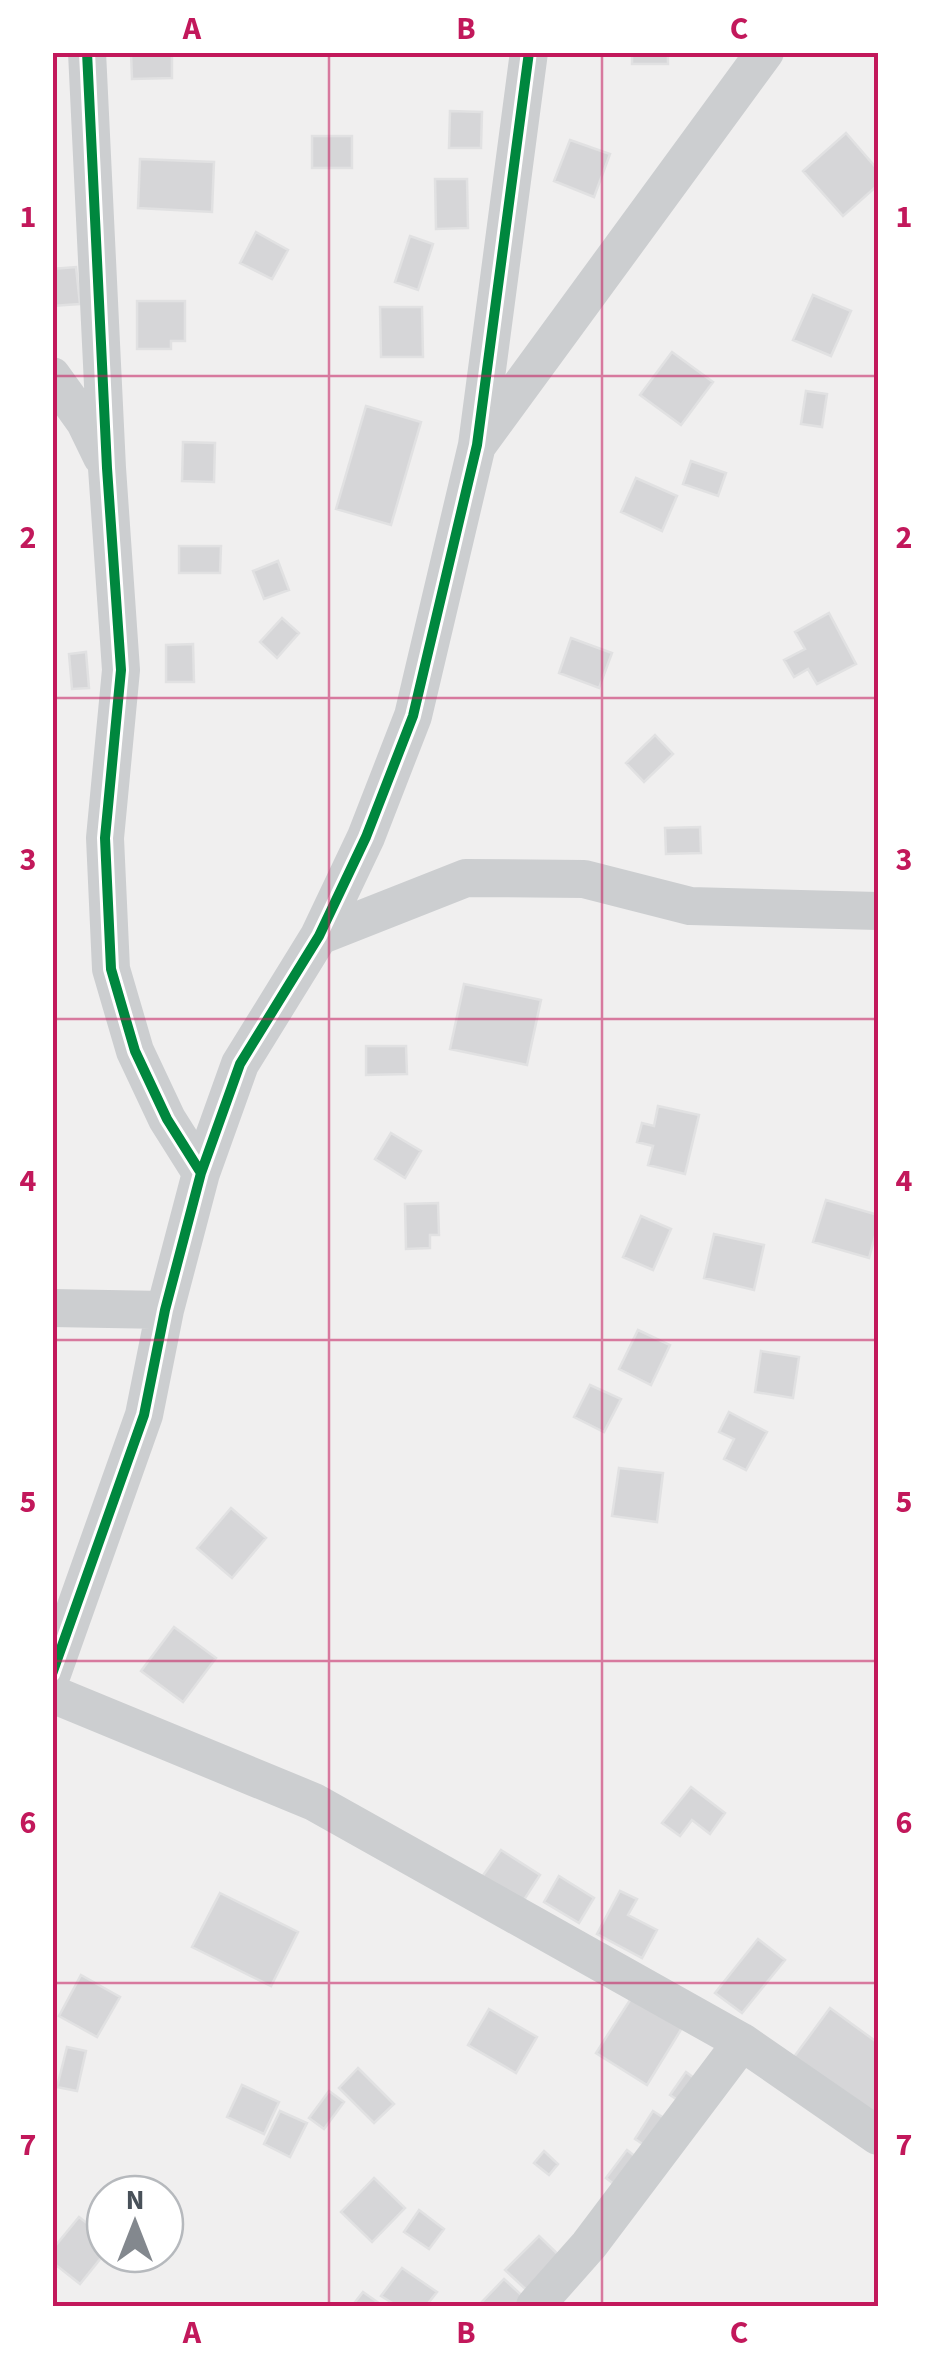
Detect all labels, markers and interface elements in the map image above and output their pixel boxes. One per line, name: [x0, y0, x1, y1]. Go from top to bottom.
text: A: [182, 6, 202, 52]
text: B: [456, 6, 476, 52]
text: C: [730, 6, 748, 52]
text: 1: [20, 194, 36, 240]
text: 1: [896, 194, 912, 240]
text: 2: [20, 515, 36, 561]
text: 2: [896, 515, 912, 561]
text: 3: [20, 837, 36, 883]
text: 3: [896, 837, 912, 883]
text: 4: [20, 1158, 37, 1204]
text: 4: [896, 1158, 913, 1204]
text: 5: [20, 1479, 36, 1525]
text: 5: [896, 1479, 912, 1525]
text: 6: [20, 1800, 36, 1846]
text: 6: [896, 1800, 912, 1846]
text: 7: [20, 2122, 36, 2168]
text: 7: [896, 2122, 912, 2168]
north arrow: [85, 2174, 185, 2274]
text: N: [126, 2180, 144, 2220]
text: A: [182, 2310, 202, 2356]
text: B: [456, 2310, 476, 2356]
text: C: [730, 2310, 748, 2356]

